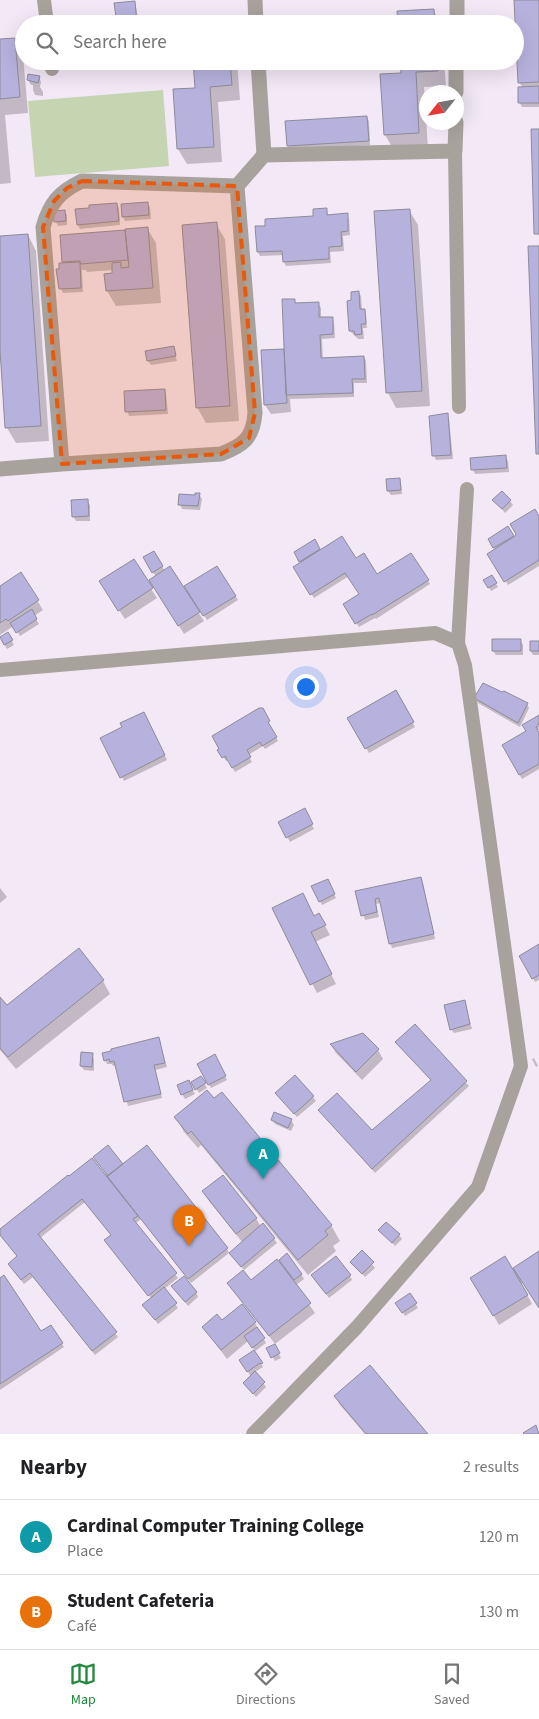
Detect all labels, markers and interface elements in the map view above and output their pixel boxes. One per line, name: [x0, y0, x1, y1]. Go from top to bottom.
search box: [15, 15, 524, 70]
icon: search: [33, 29, 61, 57]
text: Search here: [73, 29, 167, 56]
north arrow: [419, 85, 464, 130]
your location: [293, 674, 319, 700]
pin: A: [247, 1138, 279, 1179]
pin: B: [173, 1205, 205, 1246]
text: Nearby: [20, 1452, 87, 1482]
text: 2 results: [463, 1456, 519, 1478]
text: Cardinal Computer Training College: [67, 1513, 364, 1540]
text: A: [31, 1526, 41, 1548]
text: 120 m: [479, 1526, 519, 1548]
text: Place: [67, 1540, 103, 1562]
text: Student Cafeteria: [67, 1588, 214, 1615]
text: B: [31, 1601, 41, 1623]
text: 130 m: [479, 1601, 519, 1623]
text: Café: [67, 1615, 97, 1637]
tab: Map: [69, 1660, 97, 1710]
tab: Directions: [236, 1660, 295, 1710]
tab: Saved: [434, 1660, 470, 1710]

